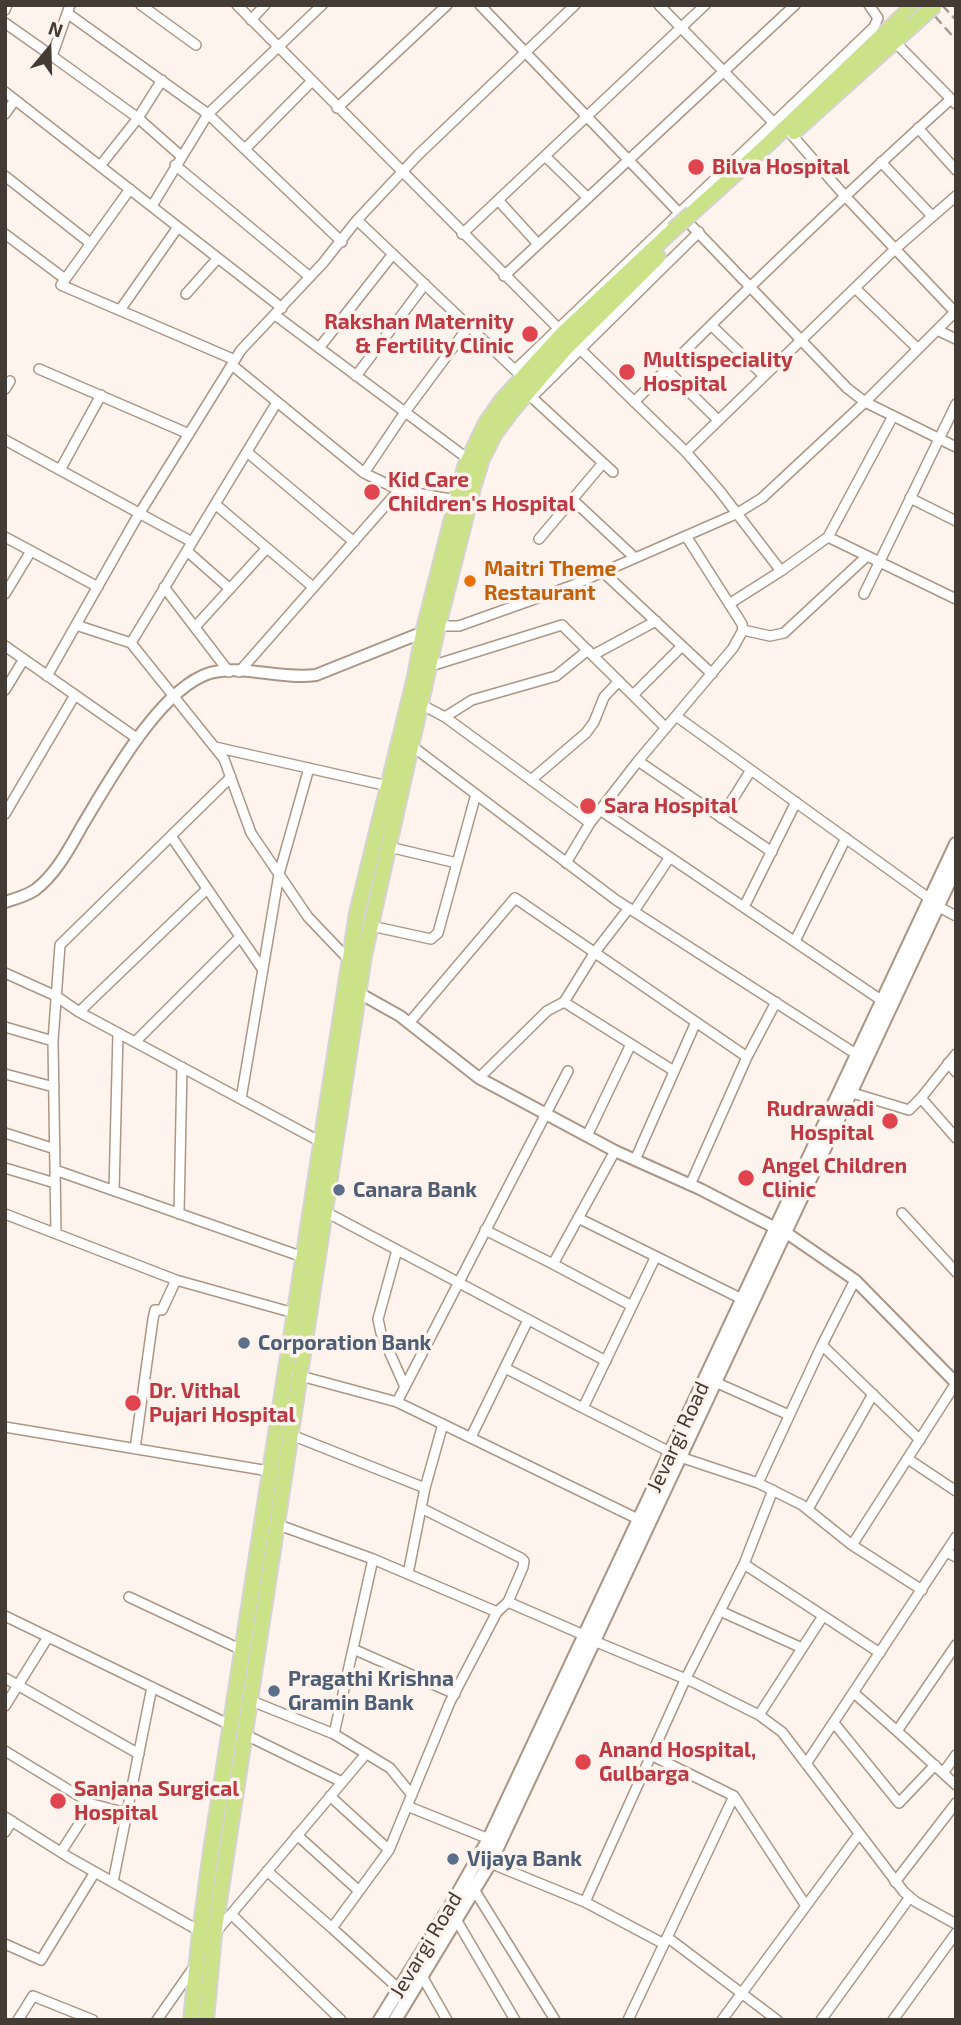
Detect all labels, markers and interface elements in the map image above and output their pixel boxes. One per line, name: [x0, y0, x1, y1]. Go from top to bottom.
north arrow: [14, 14, 84, 84]
text: N: [46, 16, 66, 42]
place label: Bilva Hospital: [712, 154, 850, 180]
marker: Bilva Hospital: [686, 157, 706, 177]
place label: Rakshan Maternity & Fertility Clinic: [324, 309, 514, 359]
marker: Rakshan Maternity & Fertility Clinic: [520, 324, 540, 344]
place label: Multispeciality Hospital: [643, 347, 793, 397]
marker: Multispeciality Hospital: [617, 362, 637, 382]
place label: Kid Care Children's Hospital: [388, 467, 575, 517]
marker: Kid Care Children's Hospital: [362, 482, 382, 502]
place label: Maitri Theme Restaurant: [484, 556, 616, 606]
marker: Maitri Theme Restaurant: [462, 573, 478, 589]
place label: Sara Hospital: [604, 793, 738, 819]
marker: Sara Hospital: [578, 796, 598, 816]
place label: Rudrawadi Hospital: [767, 1096, 874, 1146]
marker: Rudrawadi Hospital: [880, 1111, 900, 1131]
place label: Angel Children Clinic: [762, 1153, 907, 1203]
marker: Angel Children Clinic: [736, 1168, 756, 1188]
place label: Canara Bank: [353, 1177, 477, 1203]
marker: Canara Bank: [331, 1182, 347, 1198]
place label: Corporation Bank: [258, 1330, 431, 1356]
marker: Corporation Bank: [236, 1335, 252, 1351]
place label: Dr. Vithal Pujari Hospital: [149, 1378, 295, 1428]
street label: Jevargi Road: [641, 1378, 715, 1496]
marker: Dr. Vithal Pujari Hospital: [123, 1393, 143, 1413]
place label: Pragathi Krishna Gramin Bank: [288, 1666, 454, 1716]
marker: Pragathi Krishna Gramin Bank: [266, 1683, 282, 1699]
place label: Anand Hospital, Gulbarga: [599, 1737, 756, 1787]
marker: Anand Hospital, Gulbarga: [573, 1752, 593, 1772]
place label: Sanjana Surgical Hospital: [74, 1776, 239, 1826]
marker: Sanjana Surgical Hospital: [48, 1791, 68, 1811]
place label: Vijaya Bank: [467, 1846, 582, 1872]
marker: Vijaya Bank: [445, 1851, 461, 1867]
street label: Jevargi Road: [384, 1887, 468, 2003]

